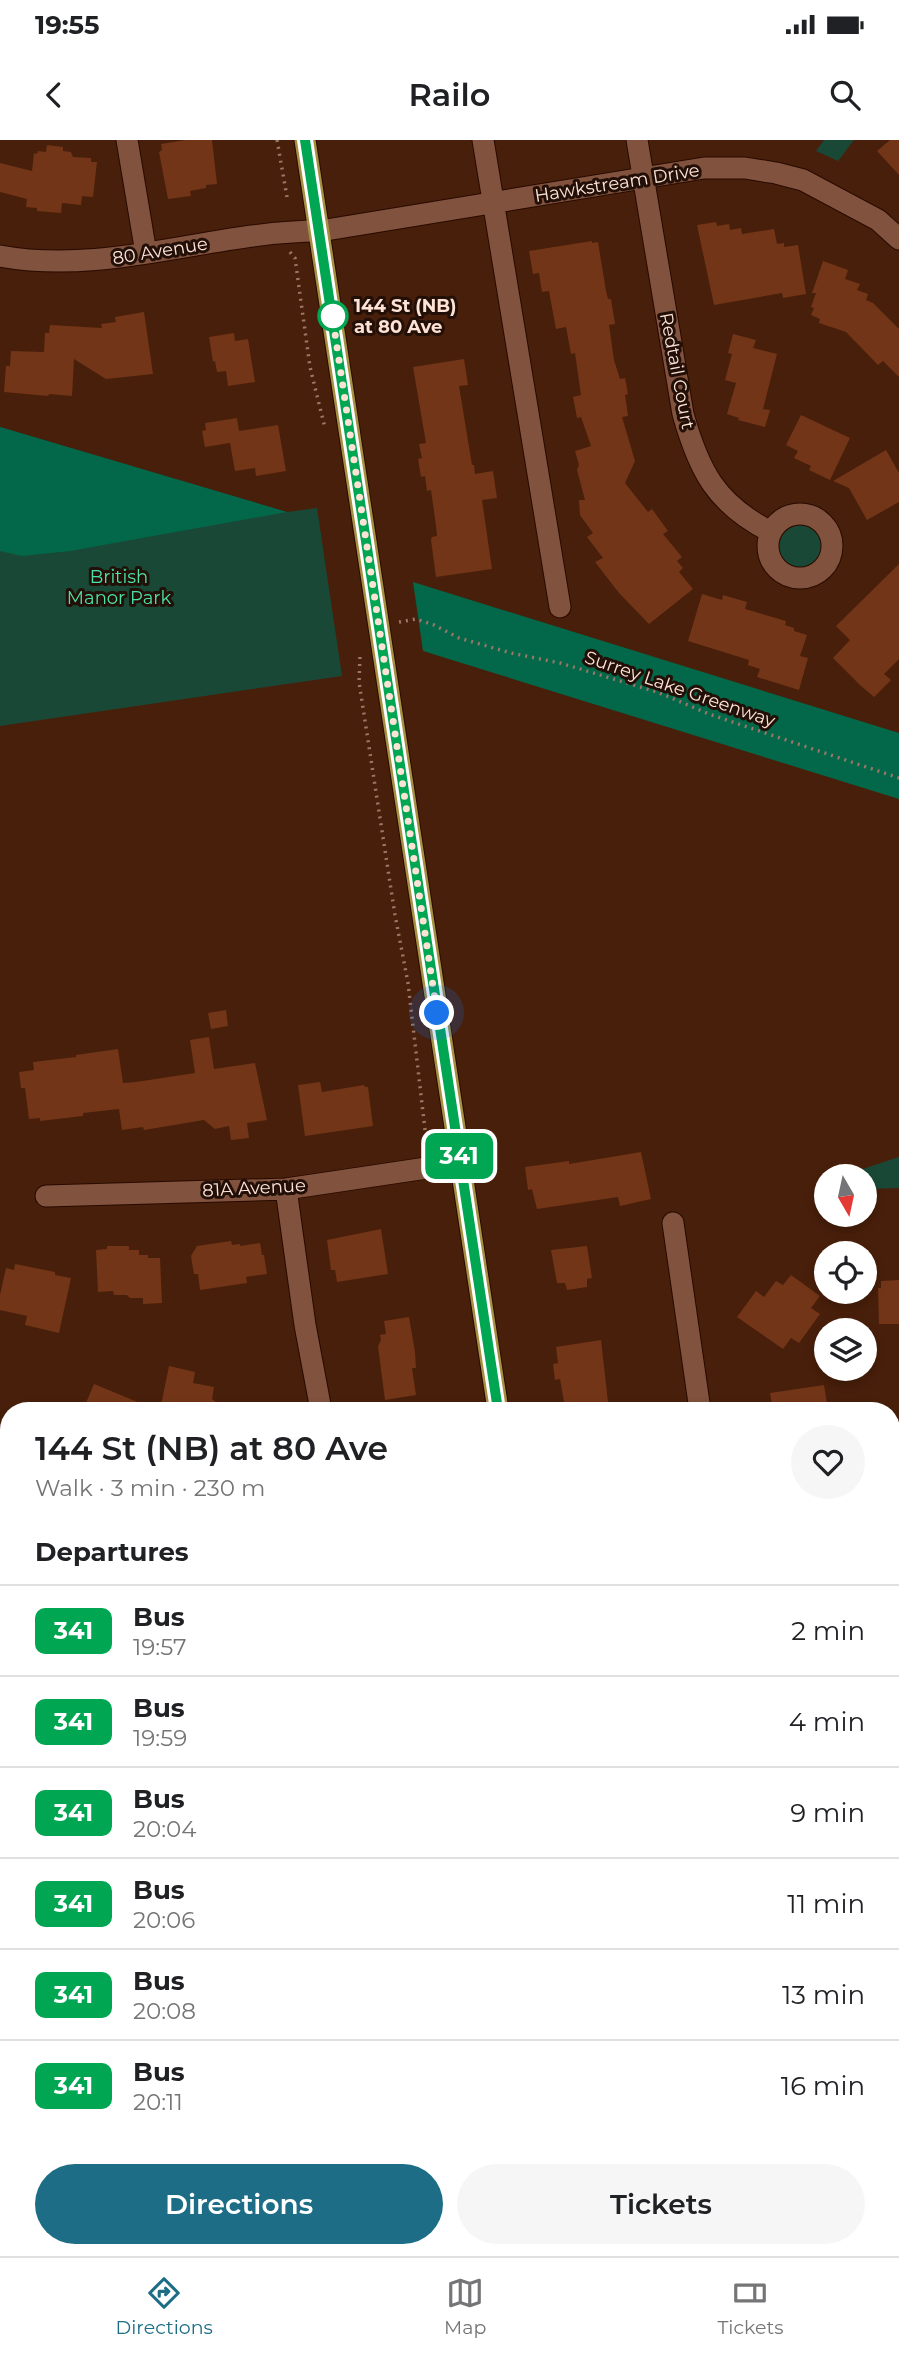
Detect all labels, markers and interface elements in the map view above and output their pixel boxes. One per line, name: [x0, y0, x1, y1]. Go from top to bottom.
text: 19:55: [35, 9, 99, 41]
text: Railo: [409, 75, 490, 114]
icon: back: [35, 76, 73, 114]
icon: search: [826, 76, 864, 114]
street label: Hawkstream Drive: [533, 159, 701, 207]
street label: 80 Avenue: [111, 233, 209, 269]
place label: 144 St (NB) at 80 Ave: [354, 295, 457, 338]
marker: 144 St (NB) at 80 Ave: [318, 301, 348, 331]
street label: Redtail Court: [655, 311, 699, 431]
park label: British Manor Park: [67, 566, 171, 609]
street label: Surrey Lake Greenway: [582, 646, 778, 732]
your location: [419, 995, 454, 1030]
line badge: 341: [419, 1133, 499, 1179]
text: 341: [439, 1141, 479, 1170]
north arrow: [814, 1164, 877, 1227]
map controls: [814, 1164, 877, 1381]
street label: 81A Avenue: [202, 1174, 306, 1202]
button: locate: [814, 1241, 877, 1304]
button: layers: [814, 1318, 877, 1381]
button: heart: [791, 1425, 865, 1499]
text: 144 St (NB) at 80 Ave: [35, 1428, 388, 1468]
text: Walk · 3 min · 230 m: [35, 1474, 265, 1502]
text: Departures: [35, 1536, 189, 1568]
text: Bus: [133, 1601, 185, 1633]
text: 2 min: [791, 1615, 865, 1647]
text: 341: [54, 1616, 93, 1645]
text: 19:57: [133, 1633, 186, 1661]
text: Bus: [133, 1692, 185, 1724]
text: 4 min: [789, 1706, 865, 1738]
text: 341: [54, 1707, 93, 1736]
text: 19:59: [133, 1724, 187, 1752]
text: Bus: [133, 1783, 185, 1815]
text: 9 min: [790, 1797, 865, 1829]
text: 341: [54, 1798, 93, 1827]
text: 20:04: [133, 1815, 197, 1843]
text: Bus: [133, 1874, 185, 1906]
text: 11 min: [787, 1888, 865, 1920]
text: 341: [54, 1889, 93, 1918]
text: 20:06: [133, 1906, 195, 1934]
text: Bus: [133, 1965, 185, 1997]
text: 13 min: [782, 1979, 865, 2011]
text: 341: [54, 1980, 93, 2009]
text: 20:08: [133, 1997, 196, 2025]
text: Bus: [133, 2056, 185, 2088]
text: 16 min: [781, 2070, 865, 2102]
text: 341: [54, 2071, 93, 2100]
text: 20:11: [133, 2088, 183, 2116]
button: Directions: [35, 2164, 443, 2244]
button: Tickets: [457, 2164, 865, 2244]
tab: Directions: [116, 2274, 213, 2339]
tab: Map: [444, 2274, 486, 2339]
tab: Tickets: [717, 2274, 783, 2339]

